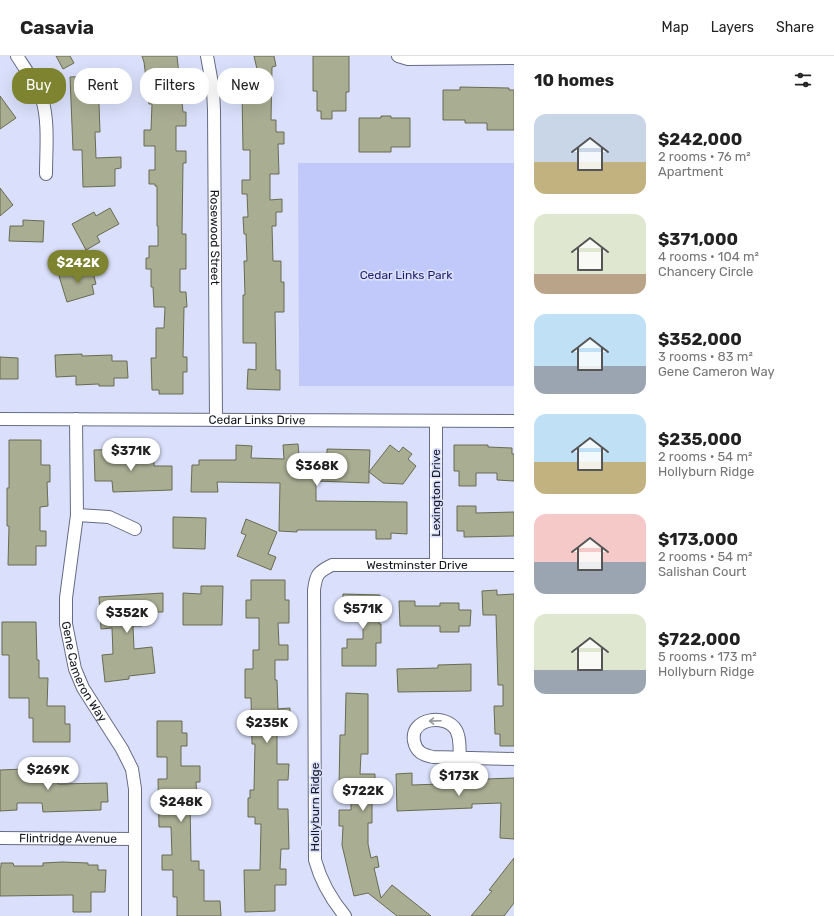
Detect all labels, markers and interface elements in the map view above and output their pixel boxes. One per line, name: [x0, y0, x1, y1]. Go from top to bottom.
text: Casavia: [20, 16, 94, 39]
text: Map: [662, 19, 689, 36]
text: Layers: [711, 19, 754, 36]
text: Share: [776, 19, 814, 36]
chip: Buy: [12, 68, 66, 104]
chip: Rent: [74, 68, 132, 104]
chip: Filters: [140, 68, 209, 104]
chip: New: [217, 68, 274, 104]
icon: filters: [792, 69, 814, 91]
text: 10 homes: [534, 70, 614, 90]
text: $242,000: [658, 129, 742, 149]
icon: home: [566, 130, 614, 178]
text: 2 rooms · 76 m²: [658, 149, 751, 164]
text: Apartment: [658, 164, 723, 179]
street label: Rosewood Street: [208, 190, 222, 286]
text: $371,000: [658, 229, 738, 249]
icon: home: [566, 230, 614, 278]
text: 4 rooms · 104 m²: [658, 249, 759, 264]
pin: $242K: [50, 250, 106, 284]
text: $242K: [56, 255, 100, 270]
text: Chancery Circle: [658, 264, 753, 279]
park label: Cedar Links Park: [360, 268, 453, 282]
text: $352,000: [658, 329, 742, 349]
icon: home: [566, 330, 614, 378]
text: 3 rooms · 83 m²: [658, 349, 753, 364]
text: Gene Cameron Way: [658, 364, 775, 379]
street label: Cedar Links Drive: [209, 413, 306, 427]
text: $235,000: [658, 429, 742, 449]
icon: home: [566, 430, 614, 478]
pin: $371K: [103, 438, 159, 472]
text: $371K: [111, 443, 151, 458]
street label: Lexington Drive: [429, 449, 443, 537]
text: 2 rooms · 54 m²: [658, 449, 752, 464]
pin: $368K: [289, 453, 345, 487]
text: $368K: [295, 458, 339, 473]
text: Hollyburn Ridge: [658, 464, 754, 479]
text: $173,000: [658, 529, 738, 549]
icon: home: [566, 530, 614, 578]
text: 2 rooms · 54 m²: [658, 549, 752, 564]
street label: Westminster Drive: [366, 558, 468, 572]
text: Salishan Court: [658, 564, 746, 579]
pin: $571K: [335, 596, 391, 630]
pin: $352K: [99, 600, 155, 634]
text: $571K: [343, 601, 383, 616]
text: $352K: [106, 605, 148, 620]
street label: Gene Cameron Way: [59, 620, 110, 725]
text: $722,000: [658, 629, 740, 649]
icon: home: [566, 630, 614, 678]
text: 5 rooms · 173 m²: [658, 649, 757, 664]
text: Hollyburn Ridge: [658, 664, 754, 679]
pin: $235K: [239, 710, 295, 744]
text: $235K: [246, 715, 288, 730]
one-way arrow: [429, 717, 442, 725]
pin: $269K: [20, 757, 76, 791]
text: $269K: [27, 762, 69, 777]
street label: Hollyburn Ridge: [308, 762, 322, 851]
pin: $173K: [431, 763, 487, 797]
text: $173K: [439, 768, 479, 783]
pin: $722K: [335, 778, 391, 812]
text: $722K: [342, 783, 384, 798]
pin: $248K: [153, 789, 209, 823]
text: $248K: [159, 794, 203, 809]
street label: Flintridge Avenue: [19, 831, 117, 846]

